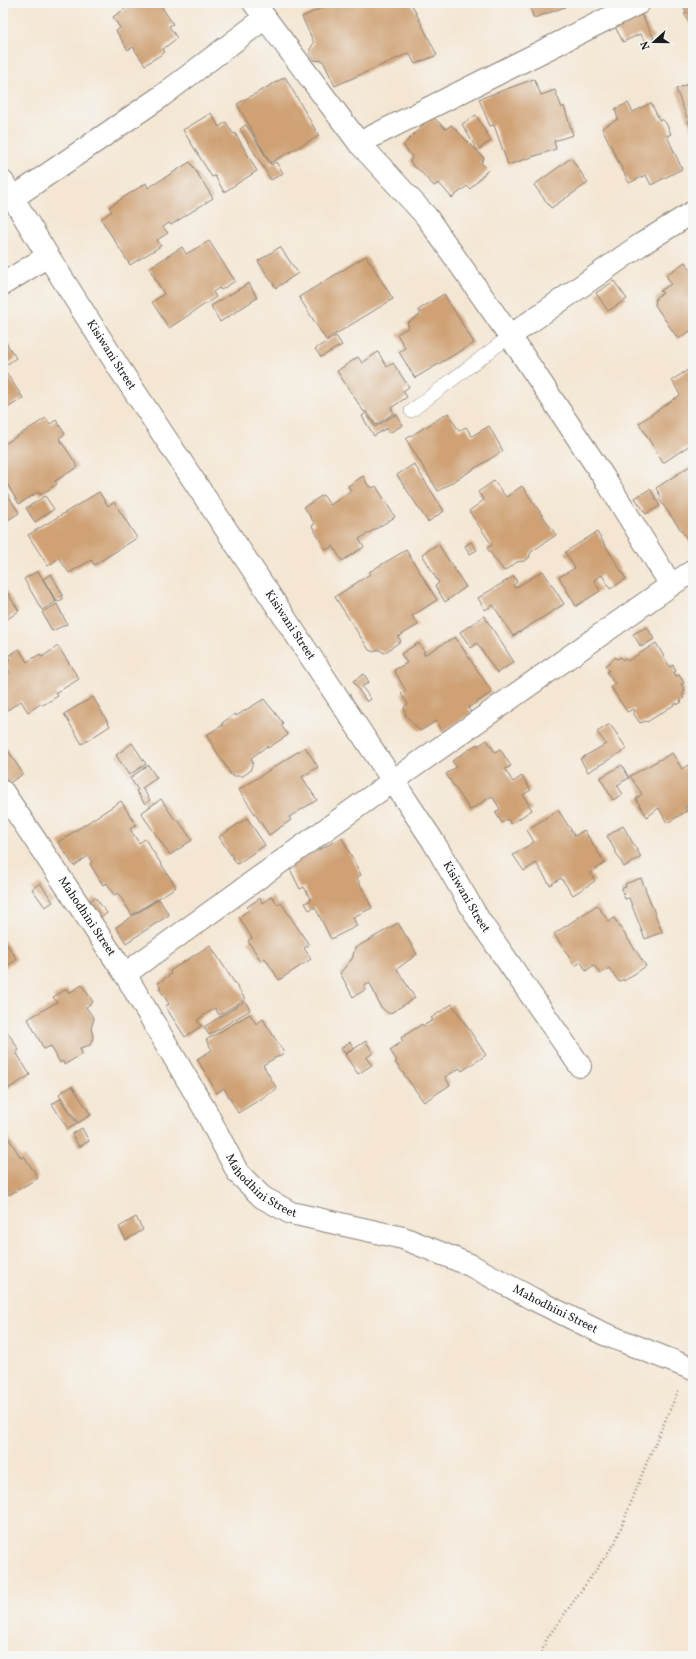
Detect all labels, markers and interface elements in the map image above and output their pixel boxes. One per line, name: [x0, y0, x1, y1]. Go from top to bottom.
north arrow: [634, 22, 674, 62]
text: N: [638, 39, 654, 51]
street label: Kisiwani Street: [83, 317, 140, 393]
street label: Kisiwani Street: [261, 587, 319, 663]
street label: Kisiwani Street: [439, 858, 493, 936]
street label: Mahodhini Street: [54, 874, 119, 960]
street label: Mahodhini Street: [221, 1151, 298, 1222]
street label: Mahodhini Street: [510, 1281, 600, 1337]

